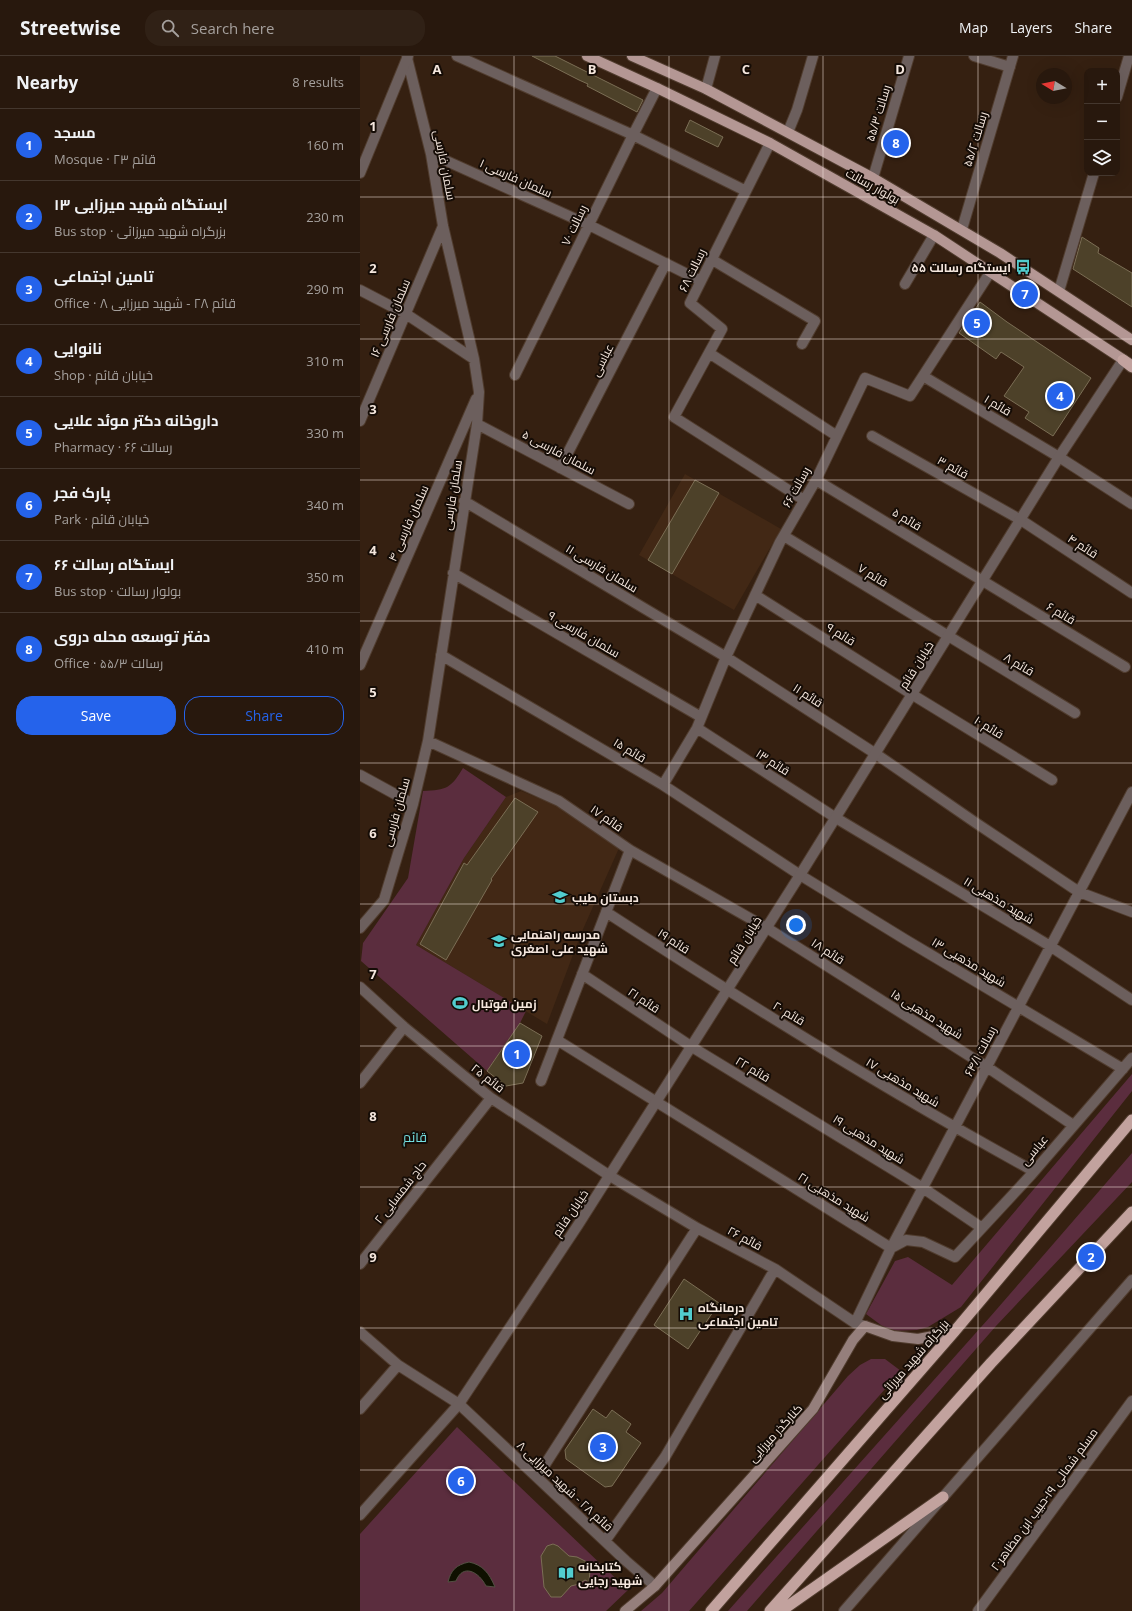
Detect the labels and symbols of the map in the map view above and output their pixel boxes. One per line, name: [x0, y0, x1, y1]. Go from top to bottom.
text: A: [433, 60, 442, 78]
text: B: [588, 60, 597, 78]
text: C: [742, 60, 750, 78]
text: D: [895, 60, 905, 78]
north arrow: [1036, 68, 1072, 104]
street label: رسالت ۵۵/۳: [861, 83, 895, 143]
street label: رسالت ۵۵/۲: [959, 109, 991, 169]
text: 1: [369, 117, 377, 135]
pin: 8: [883, 128, 909, 158]
street label: سلمان فارسی: [430, 129, 460, 201]
street label: سلمان فارسی ۱: [477, 154, 555, 202]
street label: بولوار رسالت: [843, 164, 903, 208]
street label: رسالت ۷۰: [557, 202, 591, 248]
street label: رسالت ۶۸: [674, 246, 710, 294]
bus stop icon: ایستگاه رسالت ۵۵: [1014, 258, 1032, 276]
text: 2: [369, 259, 377, 277]
place label: ایستگاه رسالت ۵۵: [911, 259, 1011, 276]
street label: سلمان فارسی ۱۶: [366, 276, 414, 360]
pin: 7: [1012, 279, 1038, 309]
pin: 5: [964, 308, 990, 338]
street label: عباسی: [587, 341, 617, 379]
pin: 4: [1047, 381, 1073, 411]
street label: قائم ۱: [981, 390, 1015, 420]
text: 3: [369, 400, 377, 418]
street label: سلمان فارسی ۵: [519, 426, 599, 478]
street label: قائم ۳: [934, 452, 972, 482]
street label: سلمان فارسی: [438, 459, 466, 531]
street label: رسالت ۶۶: [778, 463, 814, 511]
street label: سلمان فارسی ۴: [384, 482, 432, 564]
street label: قائم ۵: [889, 504, 925, 534]
street label: قائم ۴: [1065, 530, 1101, 562]
street label: سلمان فارسی ۱۱: [563, 540, 641, 596]
text: 4: [369, 541, 377, 559]
street label: قائم ۷: [855, 559, 891, 591]
street label: قائم ۶: [1043, 598, 1079, 628]
street label: سلمان فارسی ۹: [545, 607, 623, 661]
street label: قائم ۹: [823, 618, 859, 650]
street label: خیابان قائم: [895, 638, 937, 692]
street label: قائم ۸: [1001, 648, 1037, 680]
street label: قائم ۱۱: [790, 679, 826, 711]
text: 5: [369, 683, 377, 701]
street label: قائم ۱۰: [971, 711, 1007, 743]
street label: قائم ۱۵: [610, 734, 650, 766]
street label: قائم ۱۳: [753, 745, 793, 779]
street label: سلمان فارسی: [378, 776, 414, 848]
street label: قائم ۱۷: [587, 801, 627, 835]
text: 6: [369, 824, 377, 842]
street label: شهید مذهبی ۱۱: [961, 872, 1037, 928]
school or university icon: دبستان طیب: [551, 888, 569, 906]
place label: دبستان طیب: [572, 889, 639, 906]
street label: خیابان قائم: [723, 913, 765, 967]
your location: [786, 915, 806, 935]
street label: قائم ۱۹: [655, 924, 693, 958]
place label: مدرسه راهنمایی شهید علی اصغری: [511, 926, 608, 957]
school or university icon: مدرسه راهنمایی شهید علی اصغری: [490, 932, 508, 950]
street label: شهید مذهبی ۱۳: [929, 933, 1009, 991]
street label: قائم ۱۸: [808, 934, 848, 968]
text: 7: [369, 965, 377, 983]
street label: قائم ۲۱: [625, 983, 663, 1017]
street label: شهید مذهبی ۱۵: [888, 985, 966, 1043]
sports icon: زمین فوتبال: [451, 994, 469, 1012]
place label: زمین فوتبال: [472, 995, 537, 1012]
street label: قائم ۲۰: [770, 997, 808, 1029]
street label: رسالت ۶۴/۱: [960, 1023, 1000, 1079]
pin: 1: [504, 1039, 530, 1069]
street label: قائم ۲۲: [732, 1052, 774, 1086]
street label: شهید مذهبی ۱۷: [863, 1053, 943, 1111]
street label: قائم ۲۵: [468, 1060, 508, 1096]
text: 8: [369, 1107, 377, 1125]
street label: شهید مذهبی ۱۹: [830, 1110, 908, 1168]
district label: قائم: [403, 1128, 427, 1147]
street label: عباسی: [1016, 1131, 1052, 1169]
street label: حاج شمسایی ۲: [370, 1157, 430, 1227]
street label: شهید مذهبی ۲۱: [795, 1168, 873, 1226]
street label: خیابان قائم: [548, 1186, 592, 1240]
street label: قائم ۲۶: [725, 1222, 765, 1254]
pin: 2: [1078, 1242, 1104, 1272]
text: 9: [369, 1248, 377, 1266]
place label: درمانگاه تامین اجتماعی: [698, 1299, 778, 1330]
hospital icon: درمانگاه تامین اجتماعی: [677, 1305, 695, 1323]
street label: بزرگراه شهید میرزائی: [873, 1315, 953, 1403]
street label: کنارگذر میرزایی: [744, 1400, 806, 1466]
street label: مسلم شمالی ۱۹-حبیب ابن مظاهر۲۰: [986, 1424, 1102, 1574]
pin: 3: [590, 1432, 616, 1462]
street label: قائم ۲۸ - شهید میرزایی ۸: [513, 1437, 617, 1535]
pin: 6: [448, 1466, 474, 1496]
place label: کتابخانه شهید رجایی: [578, 1558, 642, 1589]
library icon: کتابخانه شهید رجایی: [557, 1564, 575, 1582]

